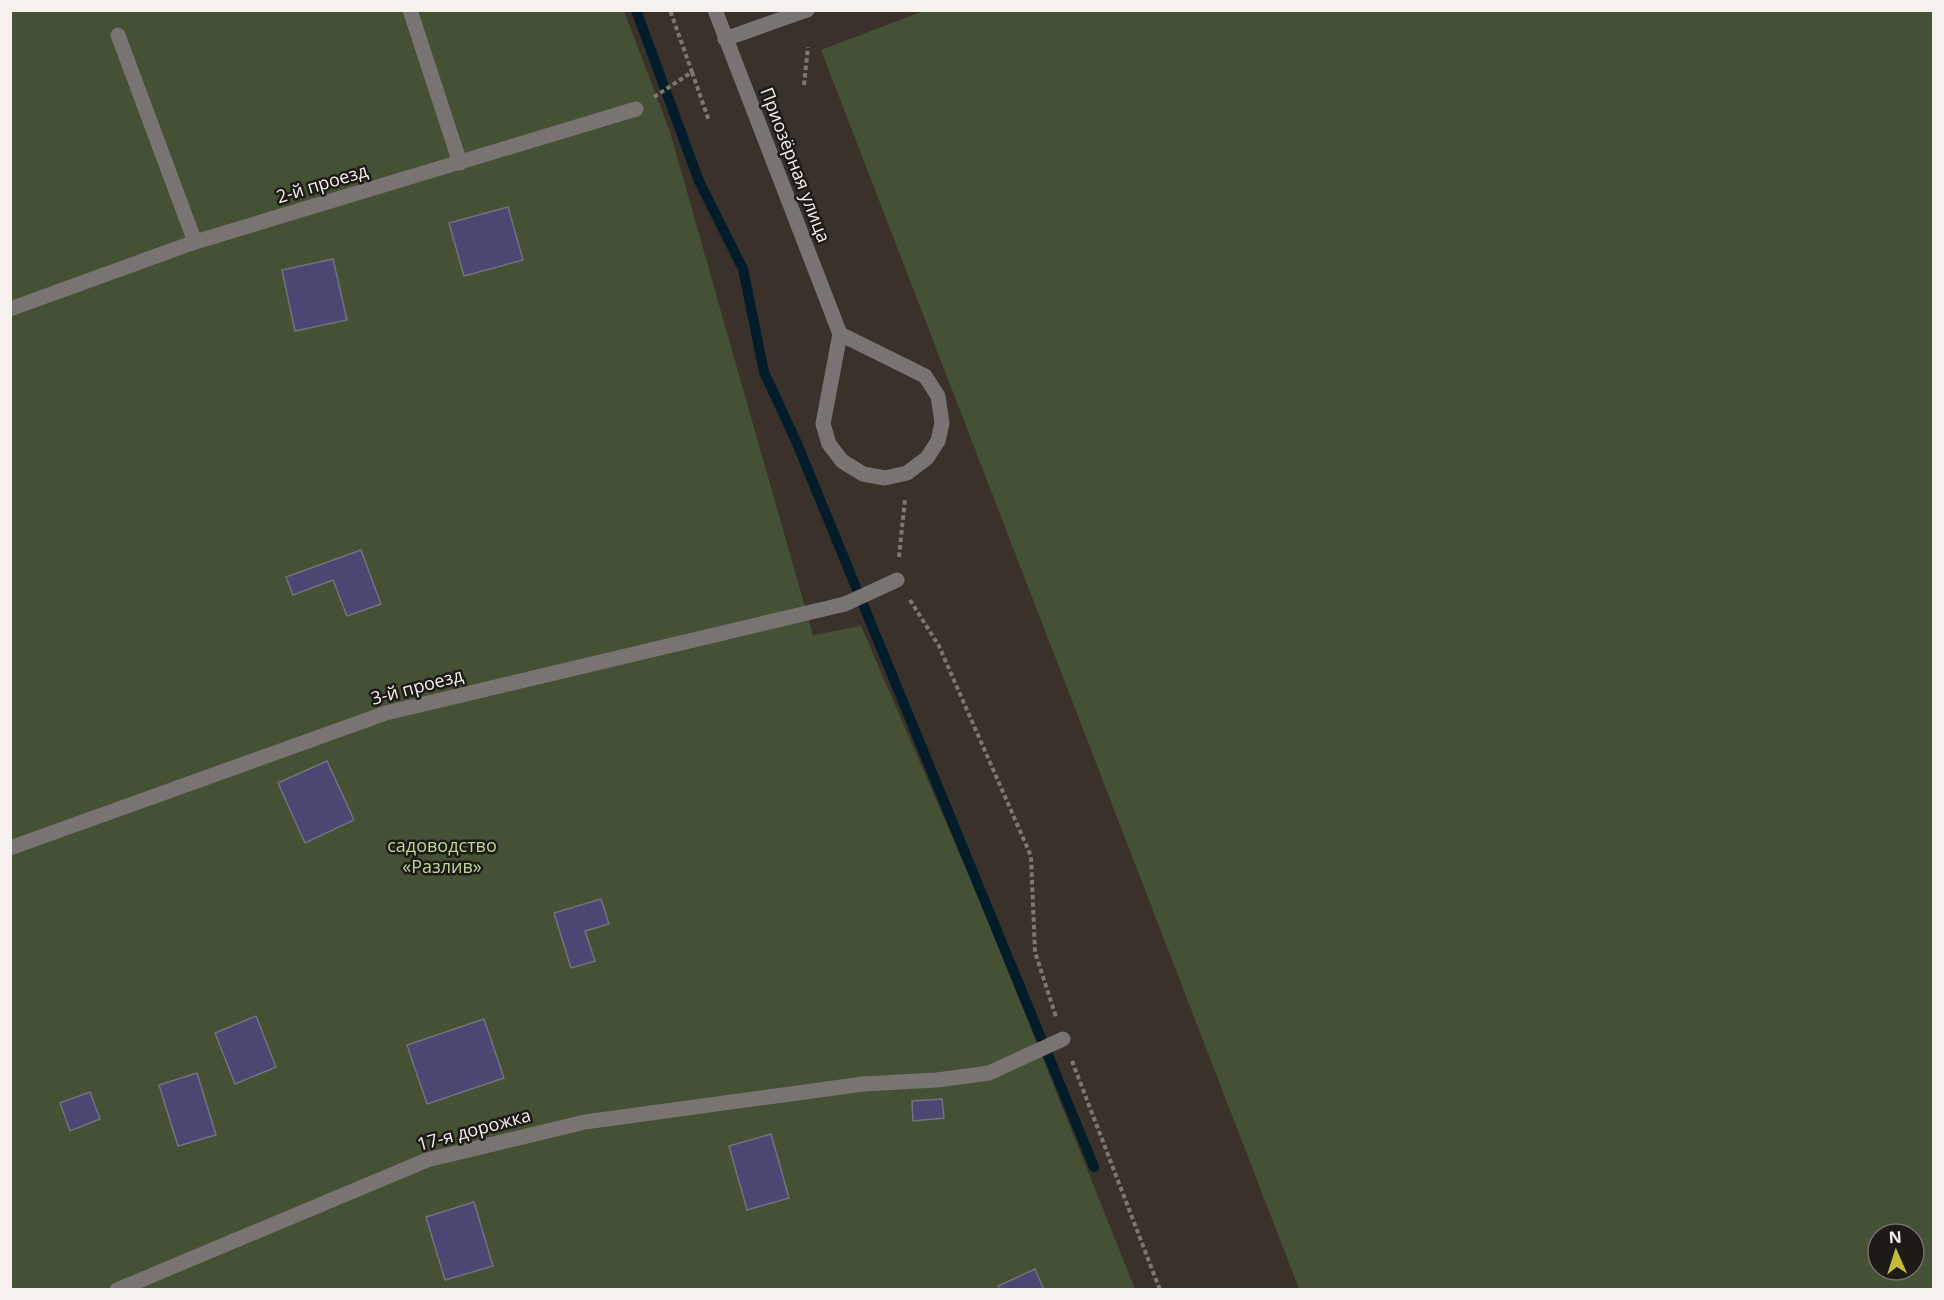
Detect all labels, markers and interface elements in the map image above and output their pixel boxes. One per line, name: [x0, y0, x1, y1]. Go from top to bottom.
street label: Приозёрная улица: [755, 84, 837, 246]
street label: 2-й проезд: [273, 158, 370, 208]
street label: 3-й проезд: [368, 662, 465, 710]
park label: садоводство «Разлив»: [387, 833, 497, 878]
street label: 17-я дорожка: [414, 1102, 533, 1156]
north arrow: [1866, 1222, 1926, 1282]
text: N: [1888, 1226, 1902, 1248]

